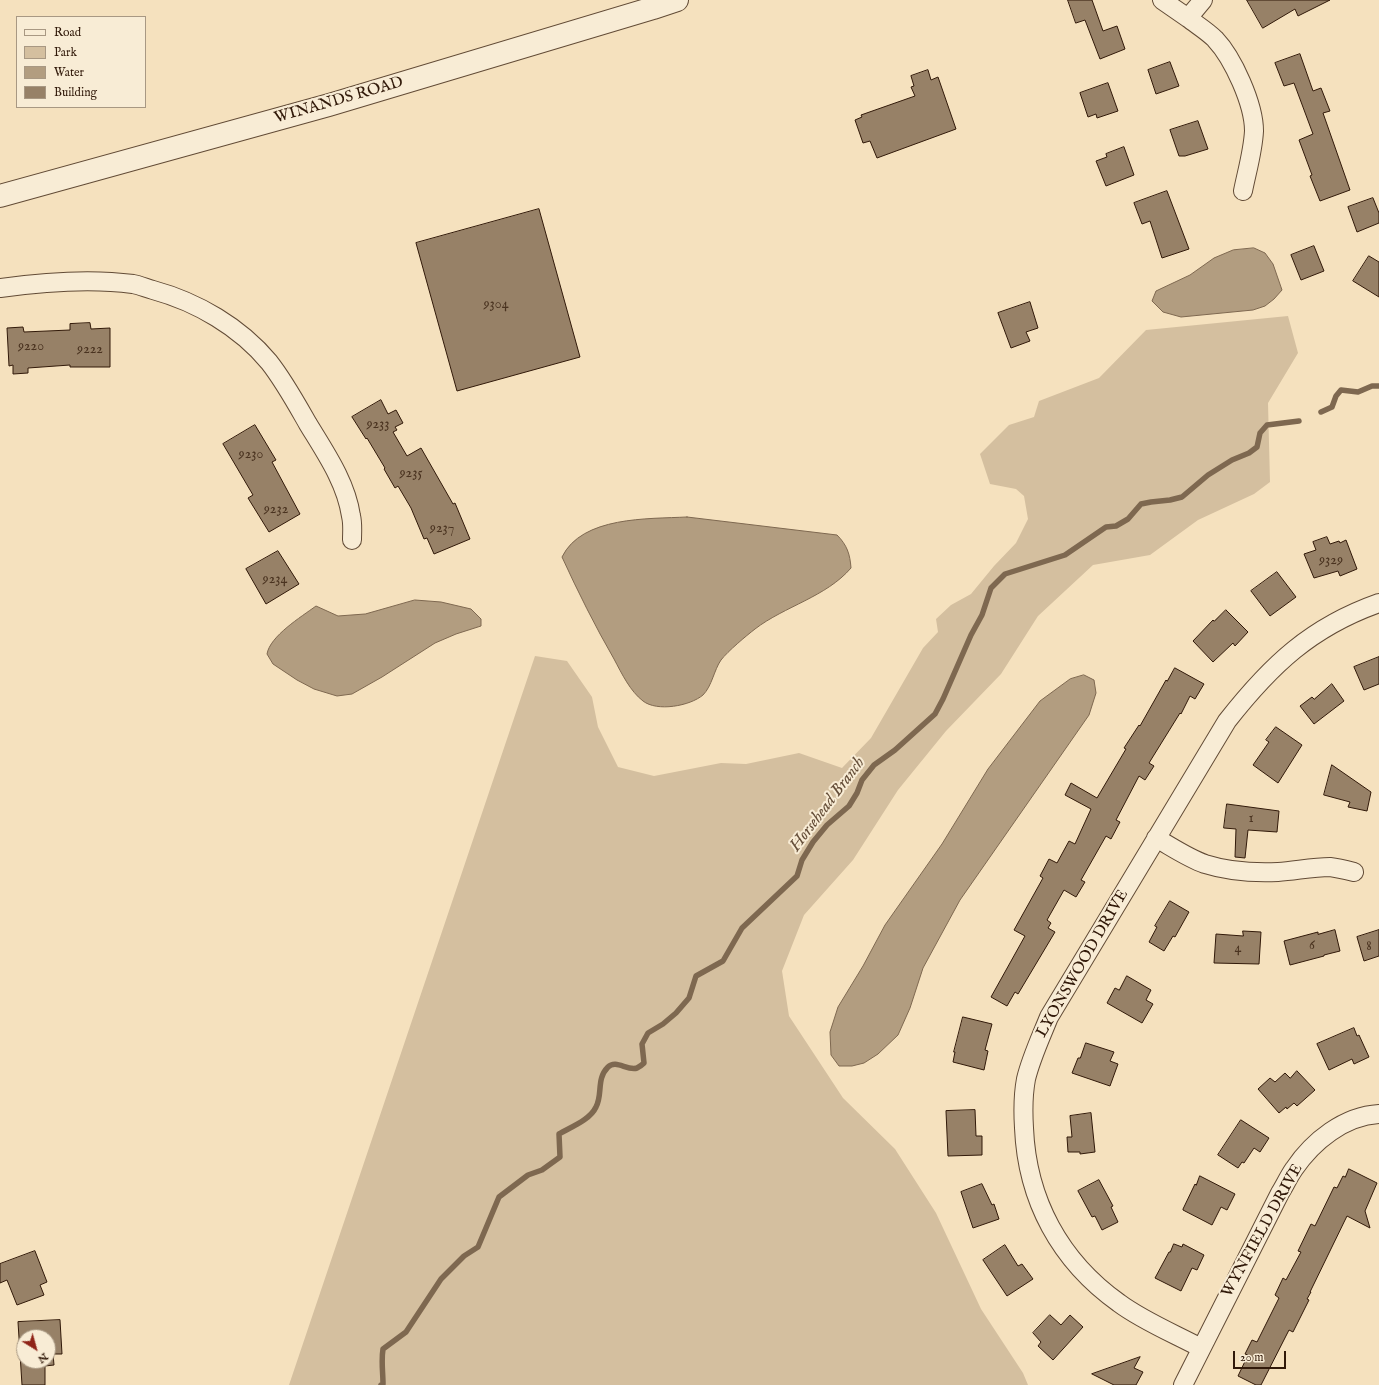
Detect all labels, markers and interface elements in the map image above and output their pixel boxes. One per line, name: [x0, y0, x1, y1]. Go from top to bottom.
legend: [16, 16, 146, 108]
text: Road: [54, 25, 81, 40]
text: Park: [54, 45, 77, 60]
text: Water: [54, 65, 84, 80]
street label: WINANDS ROAD: [272, 73, 406, 129]
text: Building: [54, 85, 97, 100]
house number: 9304: [483, 297, 509, 313]
house number: 9220: [18, 339, 44, 355]
house number: 9222: [77, 342, 103, 358]
house number: 9233: [366, 417, 390, 433]
house number: 9230: [239, 447, 263, 463]
house number: 9235: [400, 466, 422, 482]
house number: 9232: [264, 502, 288, 518]
house number: 9237: [430, 521, 454, 537]
house number: 9329: [1319, 553, 1343, 569]
house number: 9234: [263, 572, 287, 588]
water label: Horsehead Branch: [786, 754, 870, 856]
house number: 1: [1248, 811, 1254, 827]
street label: LYONSWOOD DRIVE: [1033, 887, 1133, 1041]
house number: 6: [1309, 938, 1315, 954]
house number: 8: [1366, 939, 1372, 955]
house number: 4: [1235, 941, 1241, 957]
street label: WYNFIELD DRIVE: [1218, 1161, 1308, 1301]
north arrow: [16, 1329, 56, 1369]
scale bar: [1235, 1343, 1288, 1369]
text: N: [35, 1349, 51, 1366]
text: 20 m: [1240, 1350, 1263, 1365]

